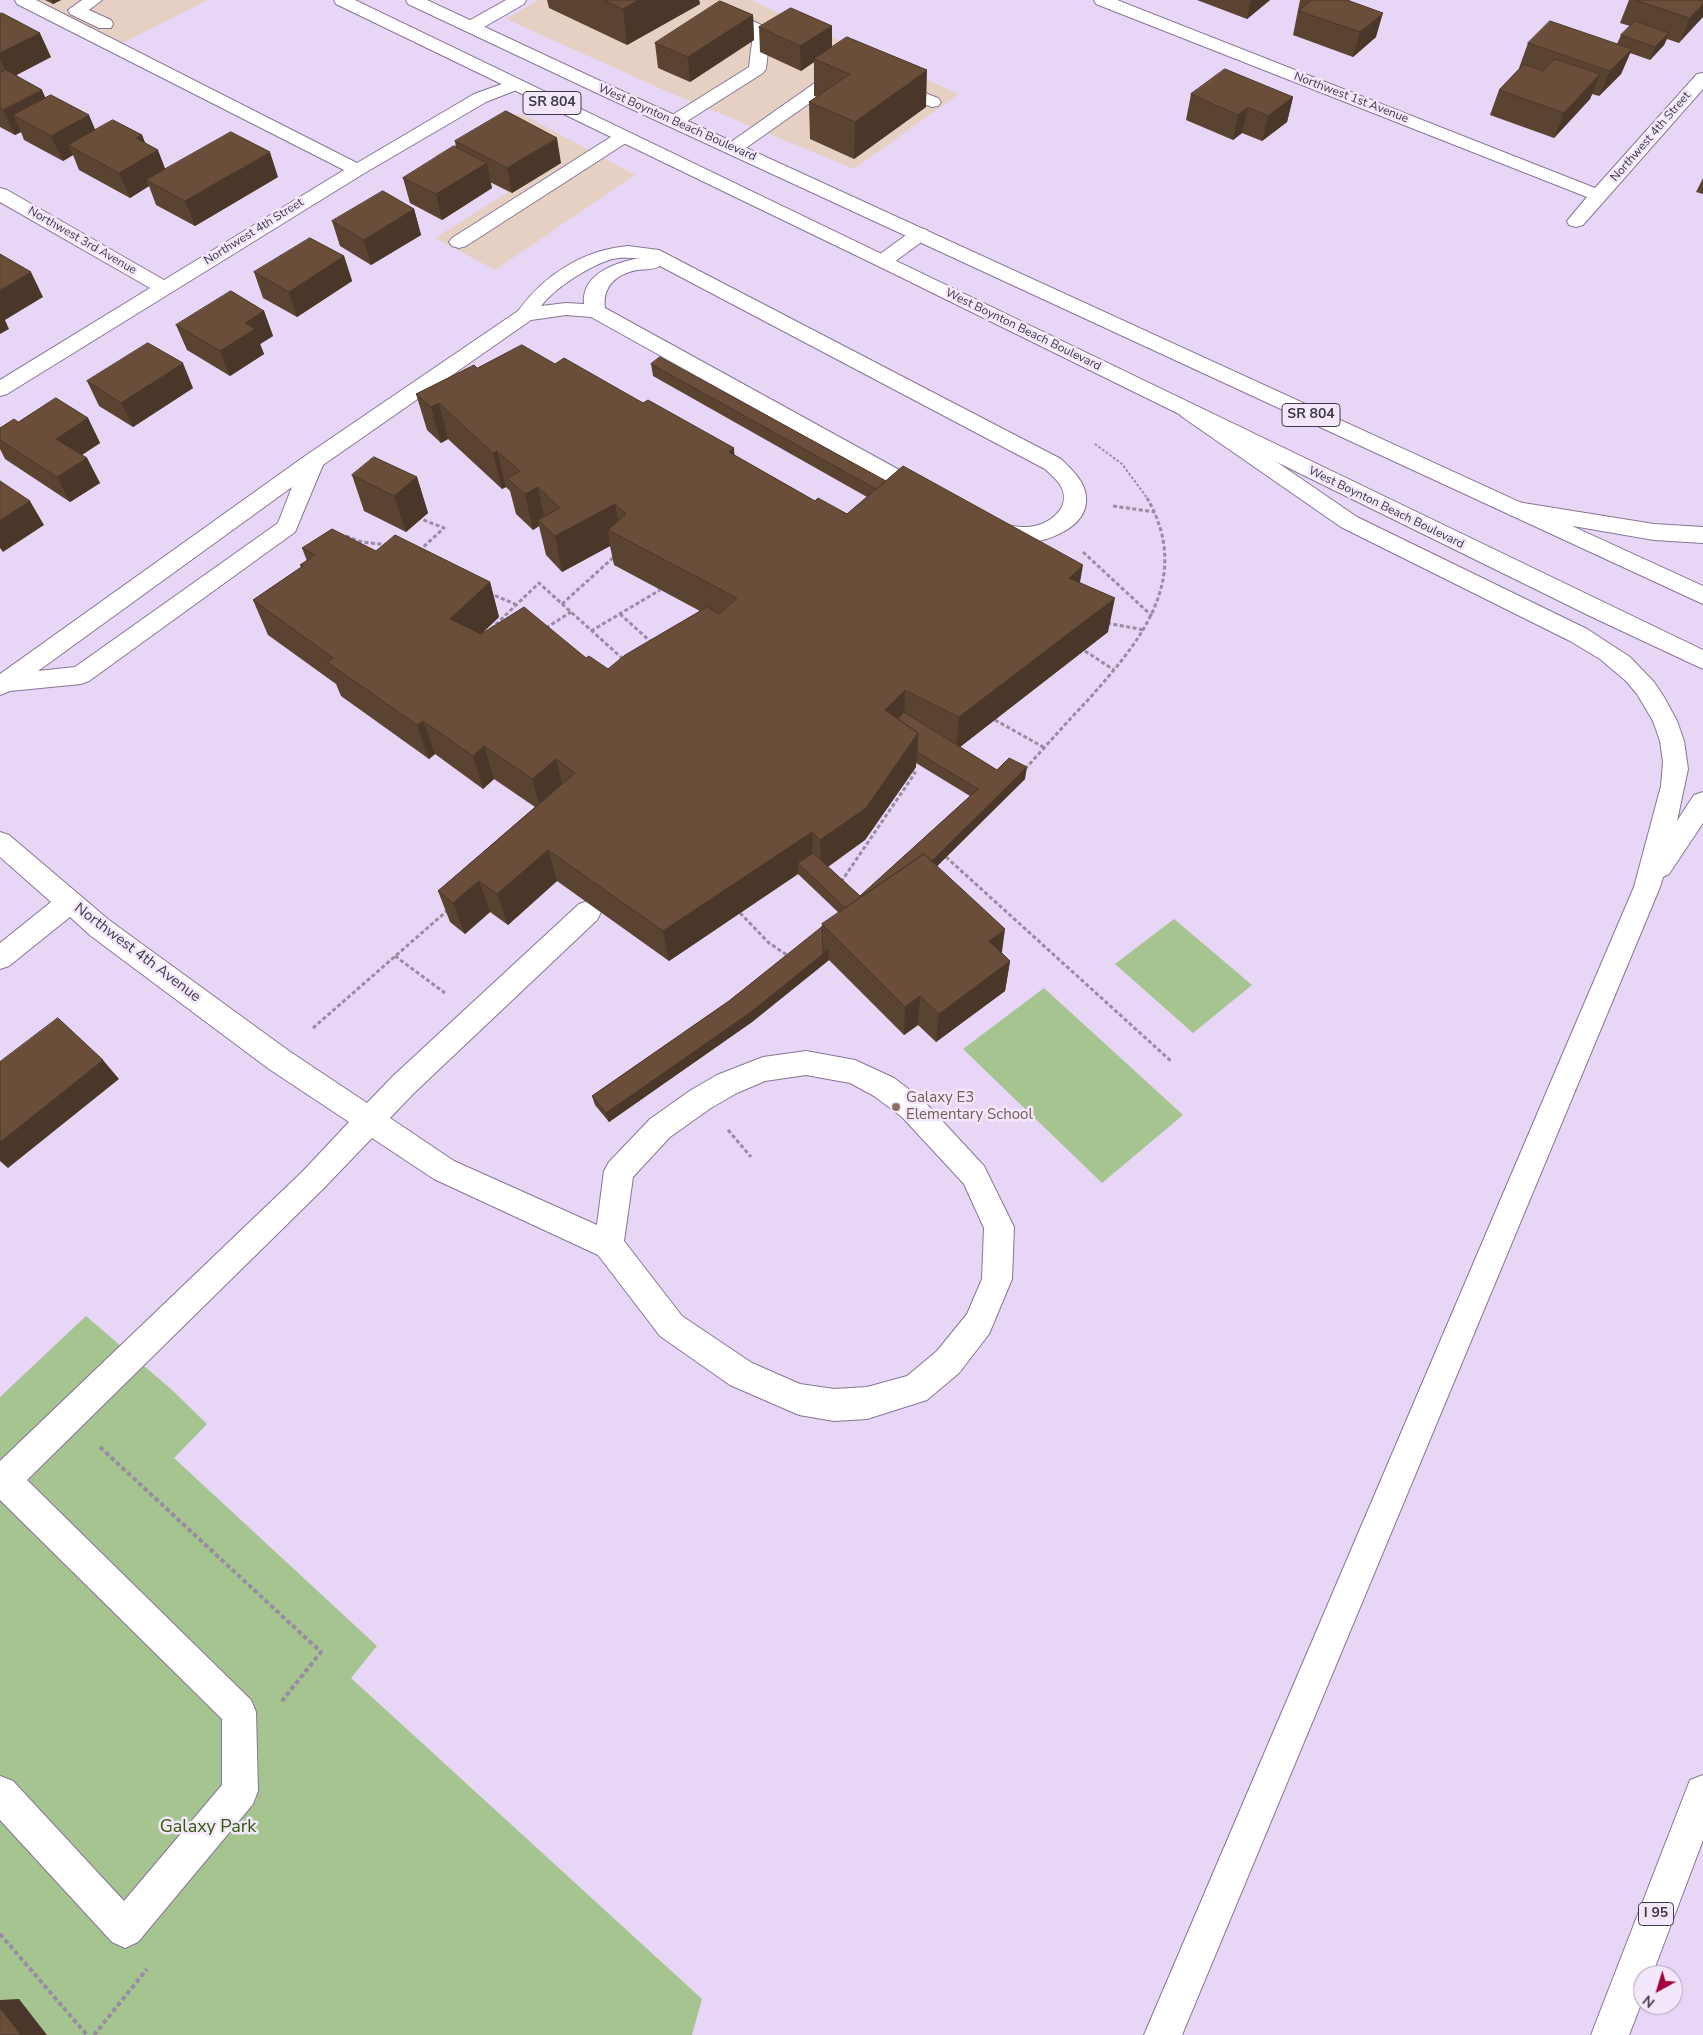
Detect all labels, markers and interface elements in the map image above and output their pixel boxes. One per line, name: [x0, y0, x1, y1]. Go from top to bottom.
street label: Northwest 1st Avenue: [1292, 70, 1410, 126]
street label: West Boynton Beach Boulevard: [596, 82, 758, 164]
street label: Northwest 4th Street: [1608, 89, 1694, 185]
road number: SR 804: [523, 92, 581, 115]
street label: Northwest 4th Street: [202, 196, 306, 268]
street label: Northwest 3rd Avenue: [25, 204, 139, 278]
street label: West Boynton Beach Boulevard: [943, 286, 1103, 374]
road number: SR 804: [1282, 404, 1340, 426]
street label: West Boynton Beach Boulevard: [1306, 464, 1466, 552]
street label: Northwest 4th Avenue: [70, 900, 204, 1006]
place label: Galaxy E3 Elementary School: [906, 1089, 1033, 1124]
marker: Galaxy E3 Elementary School: [890, 1101, 902, 1113]
park label: Galaxy Park: [160, 1817, 256, 1839]
road number: I 95: [1638, 1902, 1674, 1926]
north arrow: [1633, 1965, 1683, 2015]
text: N: [1639, 1991, 1659, 2012]

